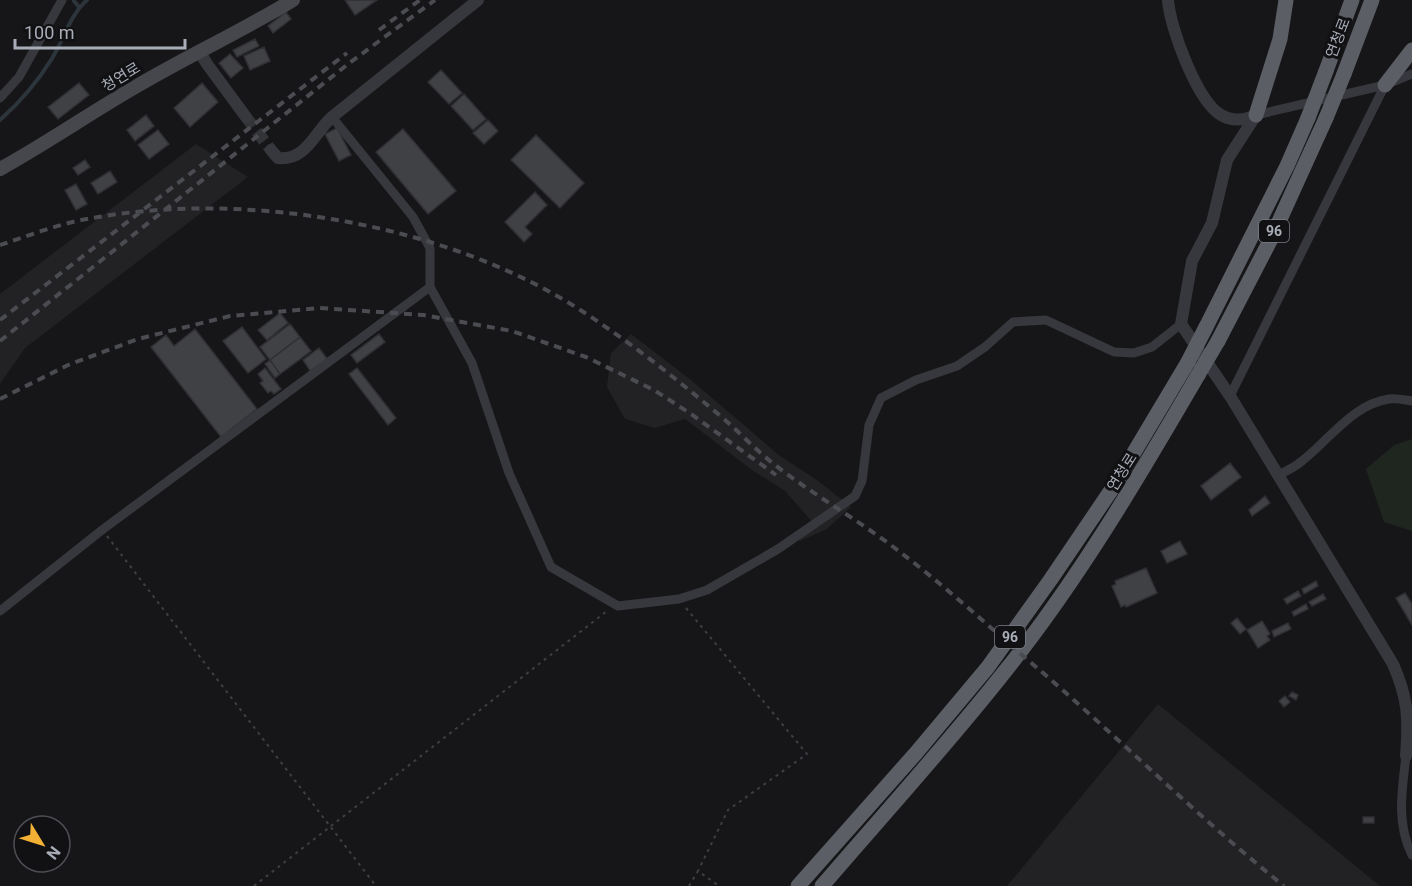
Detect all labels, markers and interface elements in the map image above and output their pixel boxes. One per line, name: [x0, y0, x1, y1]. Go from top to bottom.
scale bar: [15, 12, 184, 50]
street label: 연청로: [1322, 15, 1354, 61]
text: 100 m: [24, 22, 75, 43]
street label: 청연로: [99, 59, 143, 95]
road number: 96: [1259, 220, 1289, 242]
street label: 연청로: [1103, 450, 1141, 494]
road number: 96: [995, 626, 1025, 648]
north arrow: [12, 814, 72, 874]
text: N: [42, 843, 64, 863]

